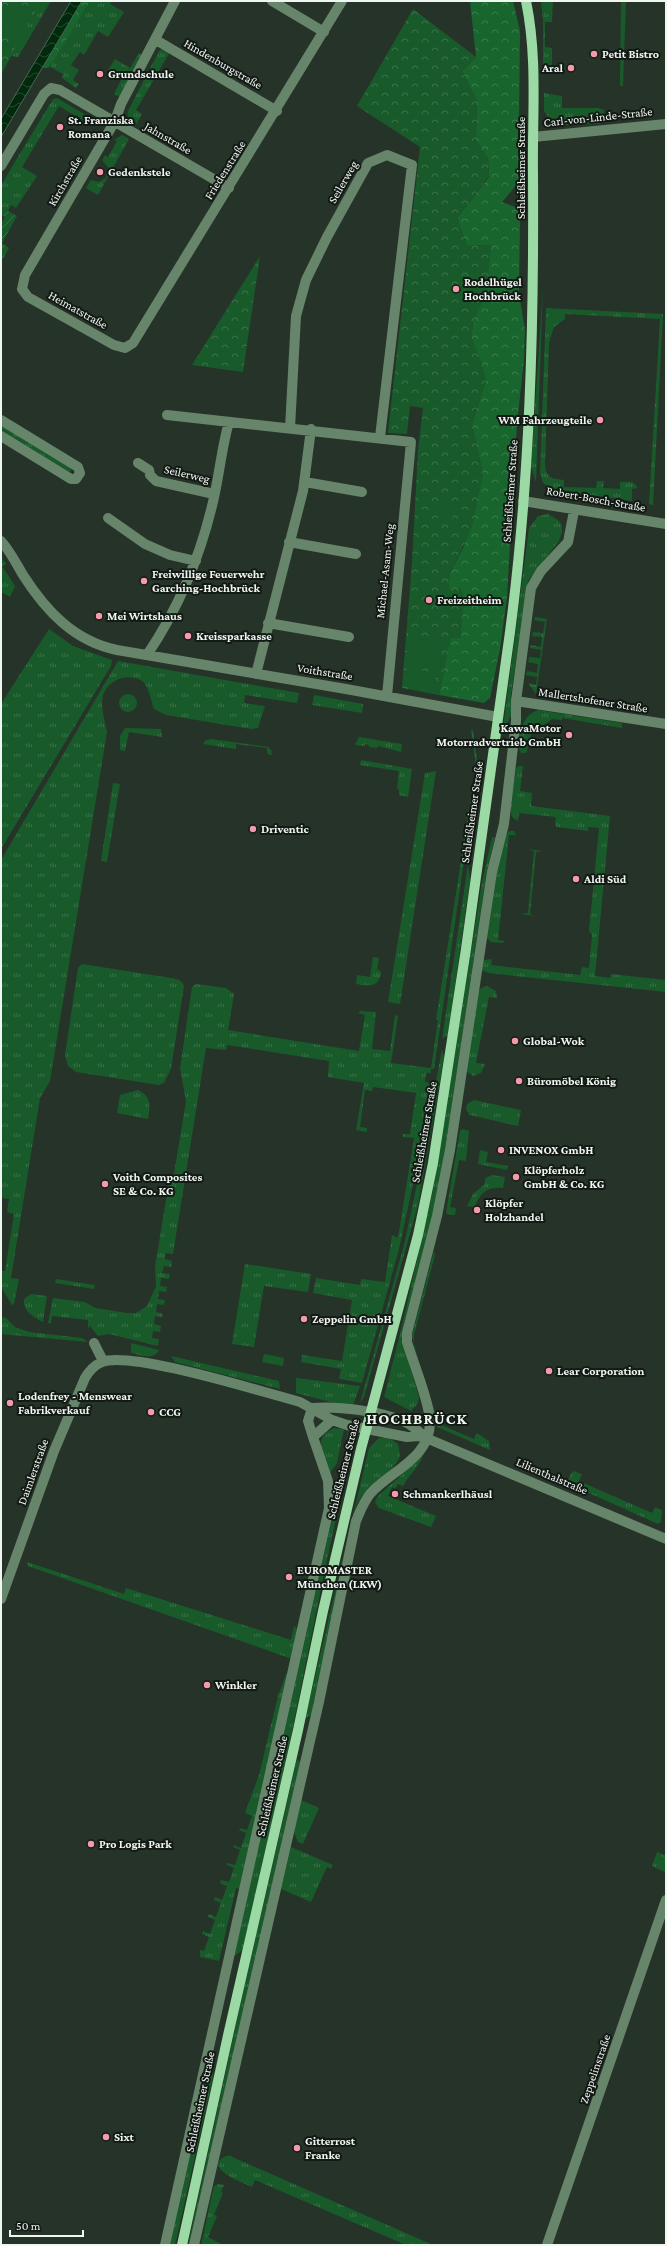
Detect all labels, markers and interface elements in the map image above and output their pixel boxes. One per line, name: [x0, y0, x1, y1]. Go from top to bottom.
street label: Hindenburgstraße: [181, 36, 265, 92]
place label: Petit Bistro: [602, 47, 659, 61]
marker: Petit Bistro: [589, 49, 599, 59]
place label: Aral: [541, 61, 564, 75]
marker: Aral: [566, 63, 576, 73]
place label: Grundschule: [108, 67, 174, 81]
marker: Grundschule: [95, 69, 105, 79]
street label: Carl-von-Linde-Straße: [543, 104, 653, 130]
place label: St. Franziska Romana: [68, 113, 134, 141]
street label: Schleißheimer Straße: [514, 117, 528, 219]
street label: Jahnstraße: [141, 118, 194, 157]
marker: St. Franziska Romana: [55, 122, 65, 132]
street label: Friedenstraße: [201, 138, 249, 202]
street label: Kirchstraße: [45, 153, 85, 209]
street label: Seilerweg: [325, 158, 361, 206]
place label: Gedenkstele: [108, 165, 171, 179]
marker: Gedenkstele: [95, 167, 105, 177]
place label: Rodelhügel Hochbrück: [464, 275, 522, 303]
marker: Rodelhügel Hochbrück: [451, 284, 461, 294]
street label: Heimatstraße: [46, 288, 110, 332]
place label: WM Fahrzeugteile: [497, 413, 592, 427]
marker: WM Fahrzeugteile: [595, 415, 605, 425]
street label: Schleißheimer Straße: [499, 439, 521, 543]
street label: Seilerweg: [163, 462, 211, 486]
street label: Robert-Bosch-Straße: [545, 483, 647, 515]
street label: Michael-Asam-Weg: [373, 523, 397, 619]
place label: Freiwillige Feuerwehr Garching-Hochbrück: [152, 567, 265, 595]
marker: Freiwillige Feuerwehr Garching-Hochbrück: [139, 576, 149, 586]
place label: Freizeitheim: [437, 593, 503, 607]
marker: Freizeitheim: [424, 595, 434, 605]
place label: Mei Wirtshaus: [107, 609, 182, 623]
marker: Mei Wirtshaus: [94, 611, 104, 621]
place label: Kreissparkasse: [196, 629, 272, 643]
marker: Kreissparkasse: [183, 631, 193, 641]
street label: Voithstraße: [296, 661, 354, 683]
street label: Mallertshofener Straße: [537, 684, 649, 716]
place label: KawaMotor Motorradvertrieb GmbH: [436, 721, 561, 749]
marker: KawaMotor Motorradvertrieb GmbH: [564, 730, 574, 740]
street label: Schleißheimer Straße: [458, 760, 486, 864]
place label: Driventic: [261, 822, 309, 836]
marker: Driventic: [248, 824, 258, 834]
place label: Aldi Süd: [583, 872, 627, 886]
marker: Aldi Süd: [571, 874, 581, 884]
place label: Global-Wok: [523, 1034, 585, 1048]
marker: Global-Wok: [510, 1036, 520, 1046]
place label: Büromöbel König: [527, 1074, 616, 1088]
marker: Büromöbel König: [514, 1076, 524, 1086]
street label: Schleißheimer Straße: [408, 1080, 440, 1184]
place label: INVENOX GmbH: [509, 1143, 593, 1157]
marker: INVENOX GmbH: [496, 1145, 506, 1155]
place label: Klöpferholz GmbH & Co. KG: [524, 1163, 605, 1191]
place label: Voith Composites SE & Co. KG: [112, 1170, 202, 1198]
marker: Klöpferholz GmbH & Co. KG: [511, 1172, 521, 1182]
marker: Voith Composites SE & Co. KG: [100, 1179, 110, 1189]
place label: Klöpfer Holzhandel: [485, 1196, 544, 1224]
marker: Klöpfer Holzhandel: [472, 1205, 482, 1215]
place label: Zeppelin GmbH: [312, 1312, 392, 1326]
marker: Zeppelin GmbH: [299, 1314, 309, 1324]
place label: Lear Corporation: [557, 1364, 645, 1378]
marker: Lear Corporation: [544, 1366, 554, 1376]
place label: Lodenfrey - Menswear Fabrikverkauf: [18, 1389, 132, 1417]
marker: Lodenfrey - Menswear Fabrikverkauf: [5, 1398, 15, 1408]
place label: CCG: [159, 1405, 181, 1419]
marker: CCG: [146, 1407, 156, 1417]
district label: HOCHBRÜCK: [366, 1410, 468, 1427]
street label: Schleißheimer Straße: [324, 1418, 362, 1520]
street label: Daimlerstraße: [15, 1437, 51, 1507]
street label: Lilienthalstraße: [514, 1455, 590, 1497]
place label: Schmankerlhäusl: [403, 1487, 493, 1501]
marker: Schmankerlhäusl: [390, 1489, 400, 1499]
place label: EUROMASTER München (LKW): [297, 1563, 382, 1591]
marker: EUROMASTER München (LKW): [284, 1572, 294, 1582]
place label: Winkler: [214, 1678, 257, 1692]
marker: Winkler: [202, 1680, 212, 1690]
street label: Schleißheimer Straße: [254, 1734, 290, 1838]
place label: Pro Logis Park: [99, 1837, 172, 1851]
marker: Pro Logis Park: [86, 1839, 96, 1849]
street label: Zeppelinstraße: [577, 2033, 613, 2105]
street label: Schleißheimer Straße: [182, 2050, 218, 2154]
place label: Sixt: [114, 2130, 134, 2144]
marker: Sixt: [101, 2132, 111, 2142]
place label: Gitterrost Franke: [305, 2134, 356, 2162]
marker: Gitterrost Franke: [292, 2143, 302, 2153]
scale bar: [10, 2212, 83, 2238]
text: 50 m: [16, 2219, 41, 2233]

